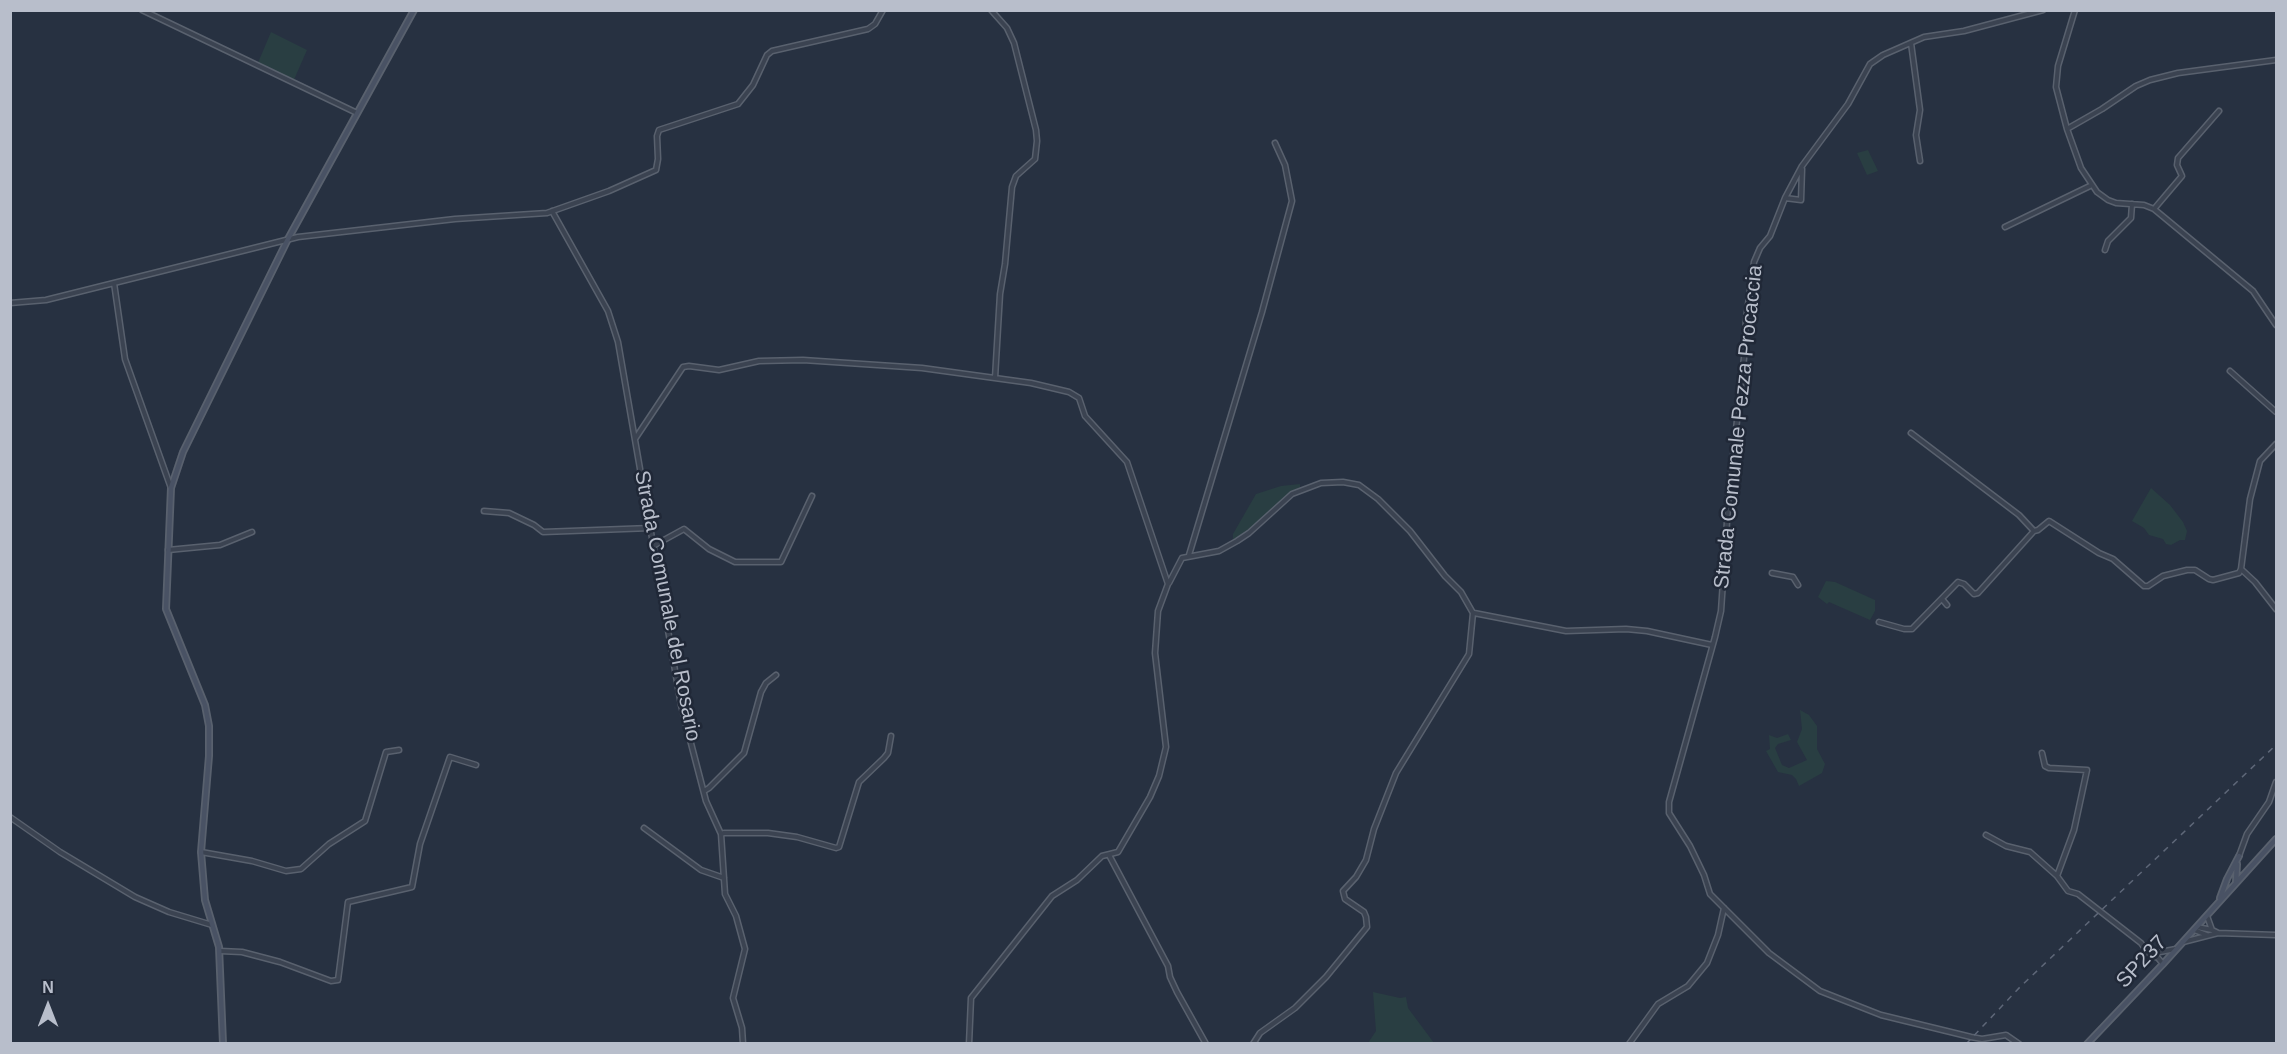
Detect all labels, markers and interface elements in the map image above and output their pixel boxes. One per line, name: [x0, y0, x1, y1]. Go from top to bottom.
street label: Strada Comunale Pezza Procaccia: [1709, 264, 1769, 590]
street label: Strada Comunale del Rosario: [628, 468, 706, 744]
street label: SP237: [2111, 930, 2173, 994]
north arrow: [18, 976, 78, 1036]
text: N: [42, 979, 54, 996]

